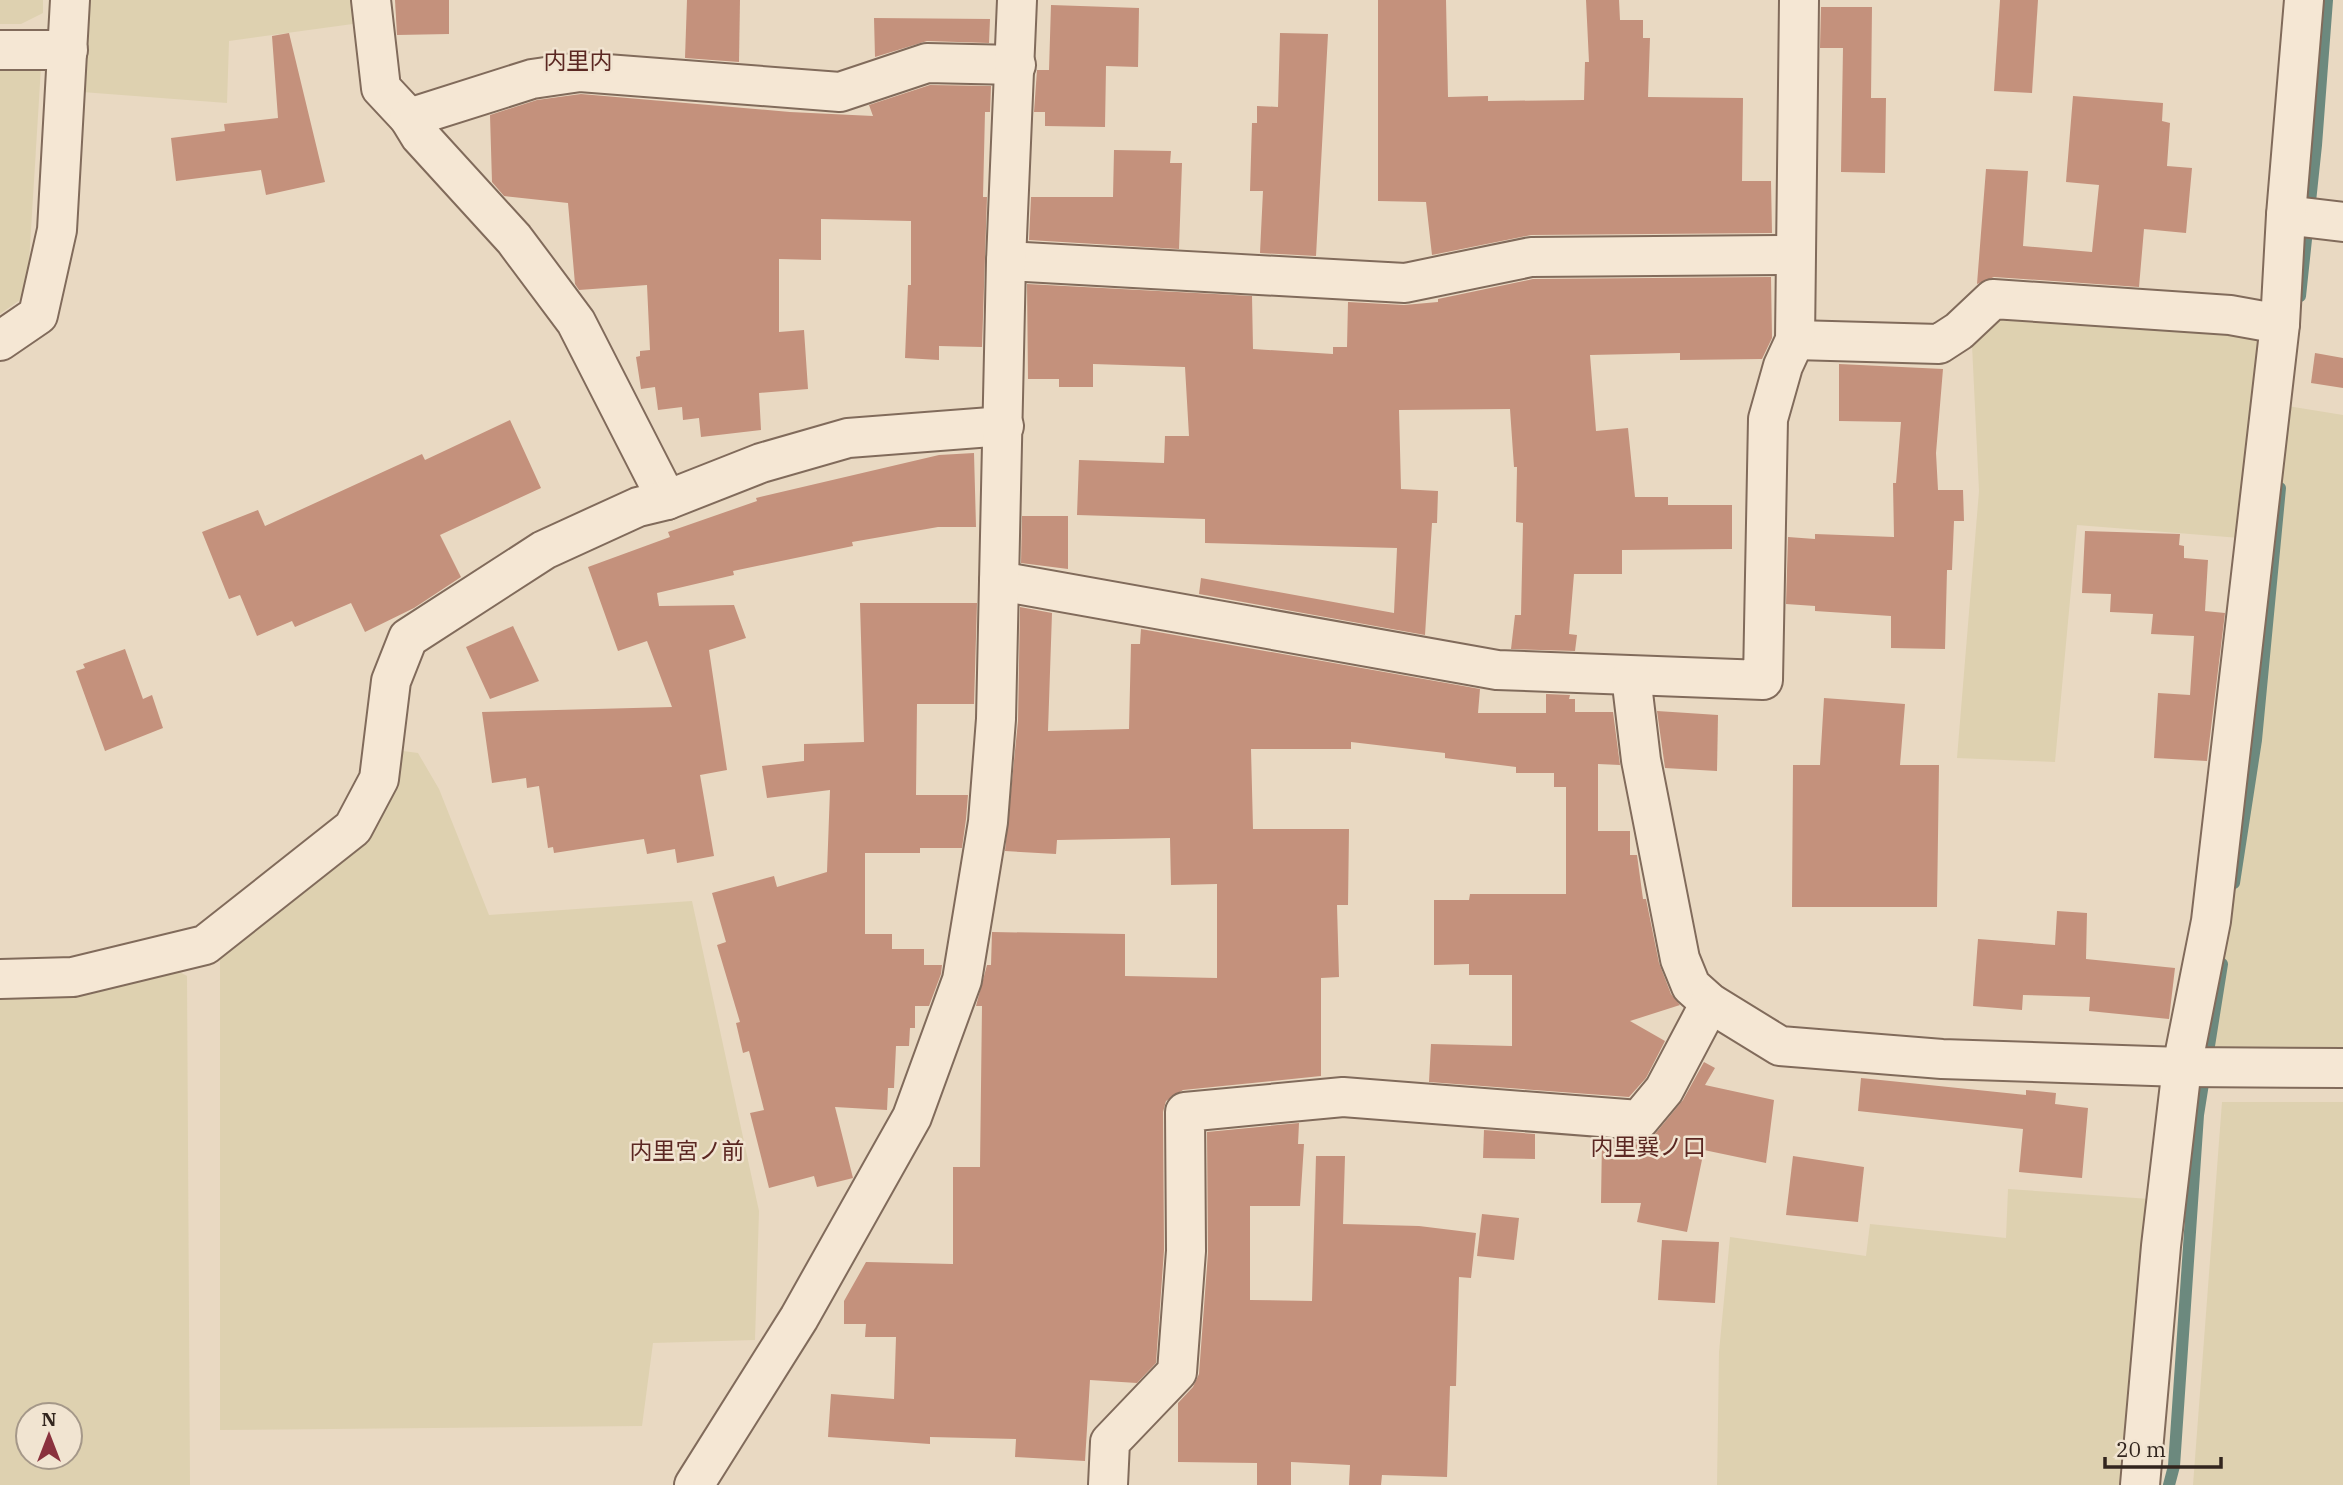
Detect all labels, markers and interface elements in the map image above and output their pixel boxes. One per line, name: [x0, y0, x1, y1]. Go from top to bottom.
district label: 内里内: [544, 45, 613, 75]
district label: 内里巽ノ口: [1591, 1131, 1706, 1161]
district label: 内里宮ノ前: [630, 1135, 745, 1165]
north arrow: [14, 1401, 84, 1471]
text: N: [41, 1407, 57, 1431]
scale bar: [2105, 1426, 2220, 1470]
text: 20 m: [2116, 1435, 2166, 1463]

